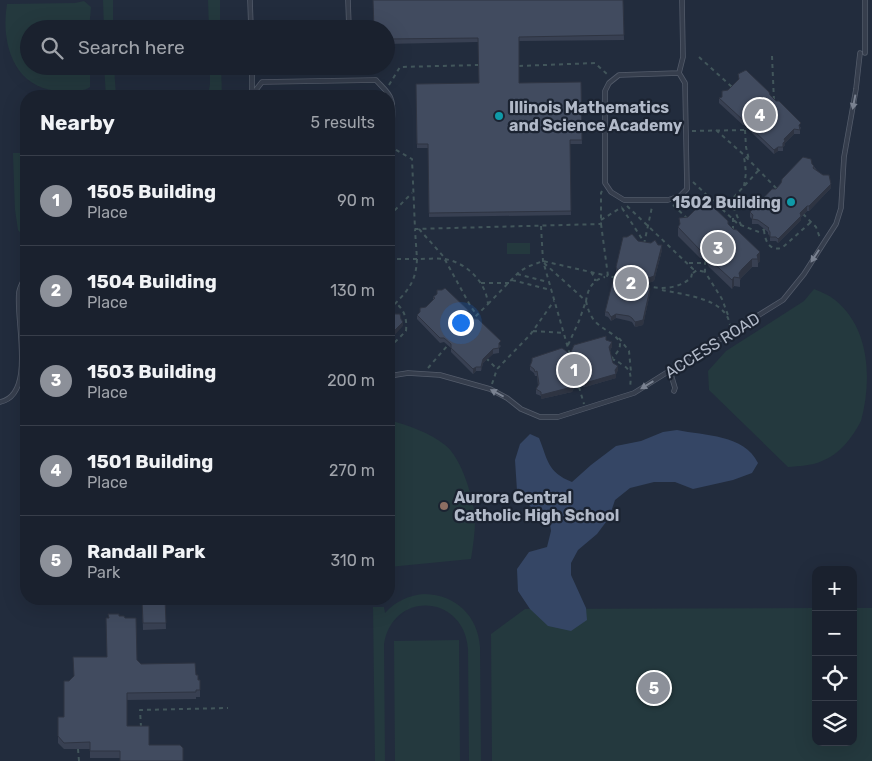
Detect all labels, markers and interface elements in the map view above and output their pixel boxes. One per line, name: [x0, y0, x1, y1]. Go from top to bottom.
search box: [20, 20, 395, 75]
icon: search: [38, 34, 66, 62]
text: Search here: [78, 36, 185, 59]
one-way arrow: [849, 94, 857, 110]
pin: 4: [744, 96, 776, 134]
place label: Illinois Mathematics and Science Academy: [509, 98, 683, 135]
text: Nearby: [40, 110, 115, 135]
marker: Illinois Mathematics and Science Academy: [493, 110, 505, 122]
text: 5 results: [311, 113, 375, 132]
text: 1505 Building: [87, 180, 216, 203]
text: 1: [52, 191, 60, 210]
text: 90 m: [337, 191, 375, 210]
place label: 1502 Building: [672, 193, 781, 212]
marker: 1502 Building: [785, 196, 797, 208]
text: Place: [87, 203, 128, 222]
pin: 3: [702, 229, 734, 267]
one-way arrow: [811, 250, 820, 263]
pin: 2: [615, 264, 647, 302]
text: 1504 Building: [87, 270, 217, 293]
text: 2: [51, 281, 61, 300]
text: 130 m: [330, 281, 375, 300]
text: Place: [87, 293, 128, 312]
street label: ACCESS ROAD: [661, 309, 763, 382]
your location: [448, 310, 474, 336]
pin: 1: [558, 351, 590, 389]
text: 1503 Building: [87, 360, 216, 383]
text: 3: [51, 371, 61, 390]
text: 200 m: [327, 371, 375, 390]
one-way arrow: [640, 381, 653, 390]
text: Place: [87, 383, 128, 402]
one-way arrow: [490, 388, 504, 397]
text: 1501 Building: [87, 450, 213, 473]
text: 4: [51, 461, 61, 480]
text: 270 m: [329, 461, 375, 480]
text: Place: [87, 473, 128, 492]
place label: Aurora Central Catholic High School: [454, 488, 619, 525]
marker: Aurora Central Catholic High School: [438, 500, 450, 512]
text: Randall Park: [87, 540, 205, 563]
text: 5: [51, 551, 61, 570]
text: 310 m: [331, 551, 375, 570]
text: Park: [87, 563, 120, 582]
map controls: [812, 566, 857, 746]
button: +: [812, 566, 857, 611]
button: −: [812, 611, 857, 656]
button: locate: [812, 656, 857, 701]
pin: 5: [638, 669, 670, 707]
button: layers: [812, 701, 857, 746]

